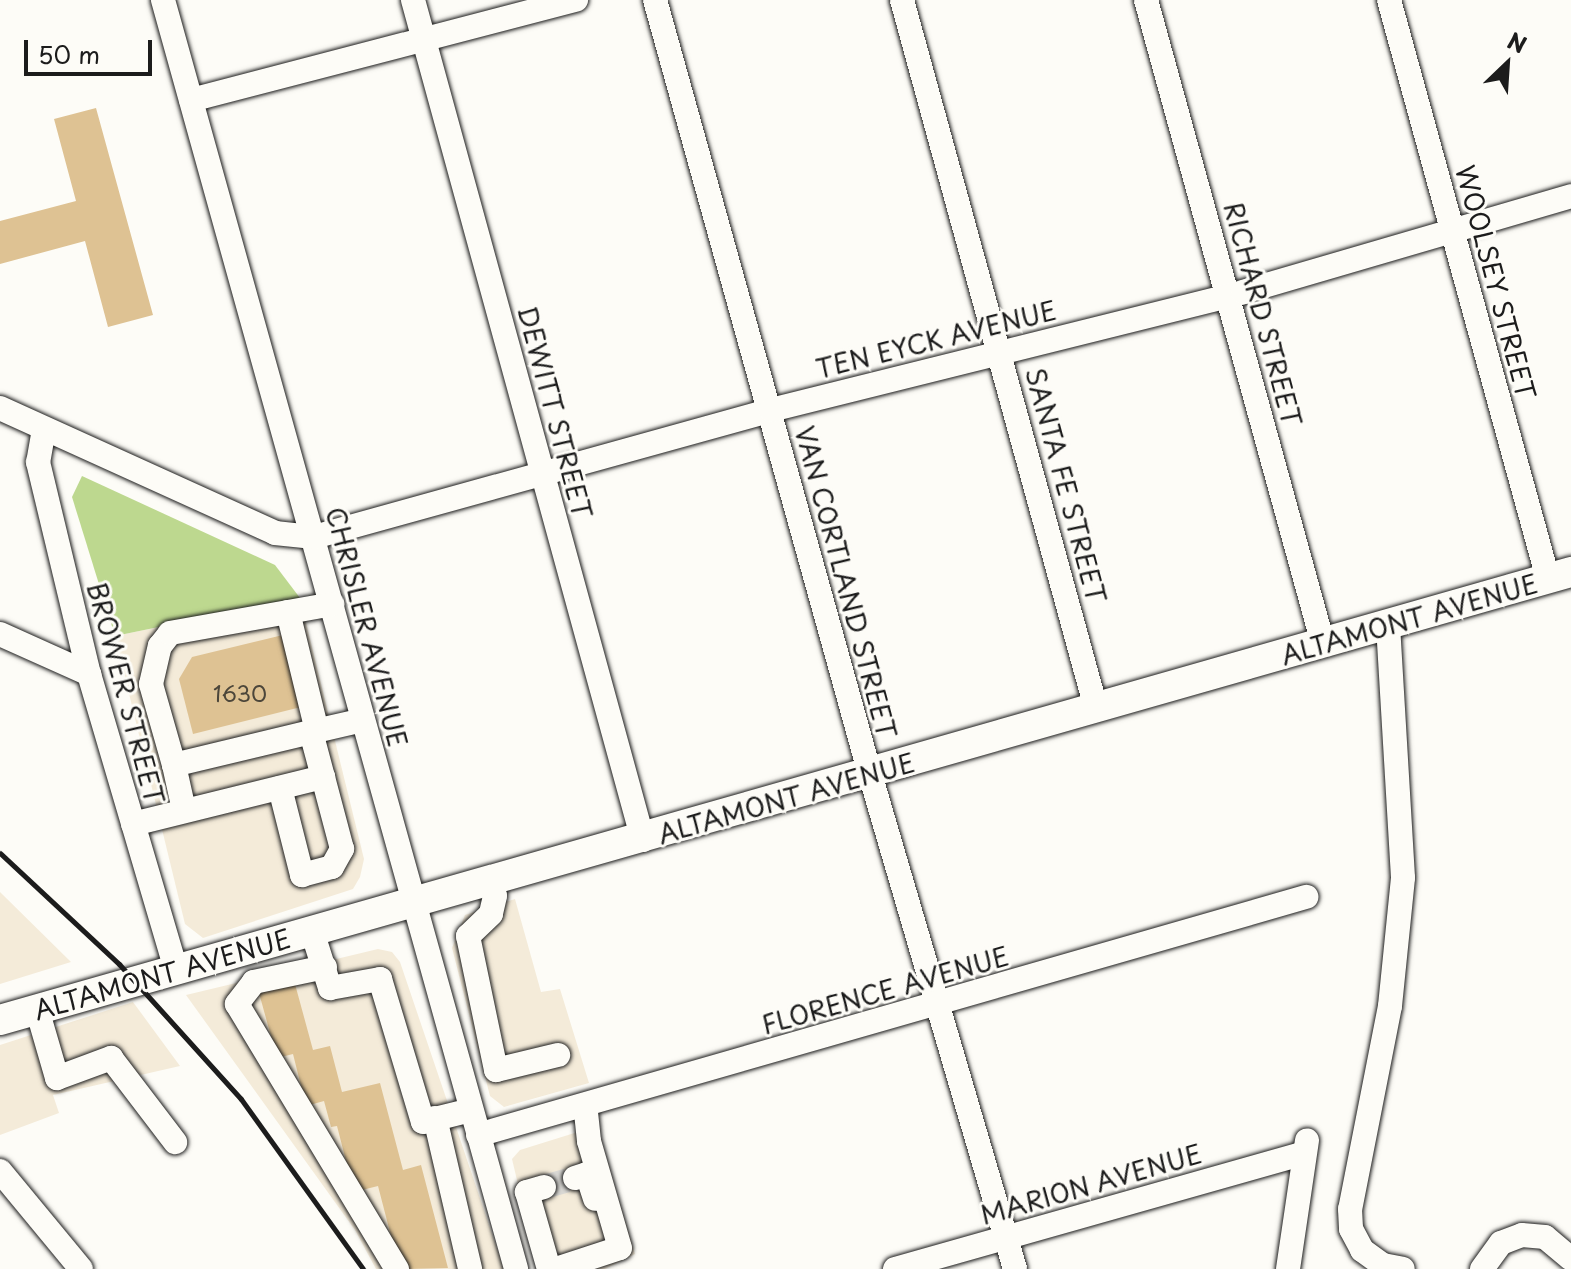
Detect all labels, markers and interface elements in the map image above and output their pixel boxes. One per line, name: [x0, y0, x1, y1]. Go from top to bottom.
text: N: [1502, 23, 1532, 60]
scale bar: [28, 24, 156, 74]
north arrow: [1467, 24, 1547, 104]
text: 50 m: [38, 36, 100, 72]
street label: WOOLSEY STREET: [1449, 161, 1543, 403]
street label: RICHARD STREET: [1217, 196, 1309, 432]
street label: TEN EYCK AVENUE: [811, 294, 1061, 384]
street label: DEWITT STREET: [511, 301, 599, 523]
street label: SANTA FE STREET: [1020, 364, 1112, 606]
street label: VAN CORTLAND STREET: [789, 422, 903, 742]
street label: CHRISLER AVENUE: [320, 503, 414, 751]
street label: ALTAMONT AVENUE: [1277, 567, 1541, 671]
street label: BROWER STREET: [81, 579, 171, 807]
house number: 1630: [213, 680, 267, 706]
street label: ALTAMONT AVENUE: [654, 746, 918, 850]
street label: ALTAMONT AVENUE: [30, 922, 294, 1026]
street label: FLORENCE AVENUE: [758, 940, 1012, 1040]
street label: MARION AVENUE: [976, 1137, 1206, 1231]

